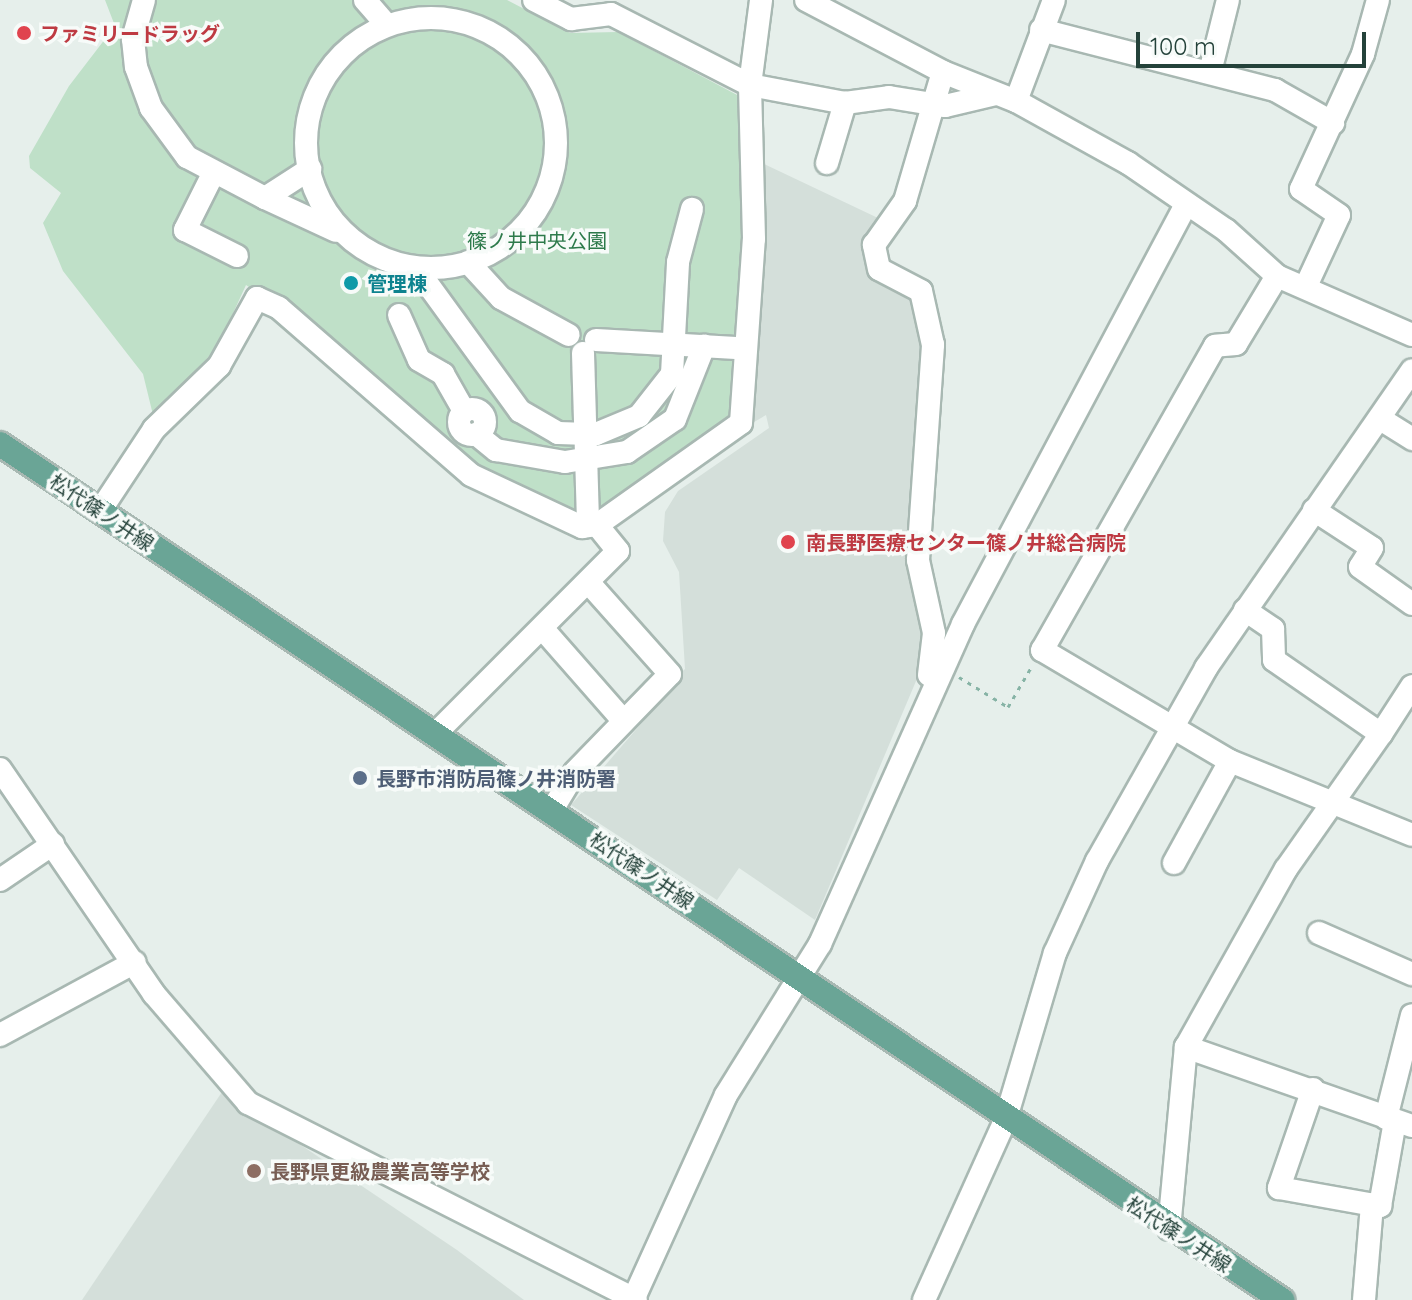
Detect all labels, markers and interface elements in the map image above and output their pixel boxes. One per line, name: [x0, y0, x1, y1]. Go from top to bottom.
scale bar: [1140, 16, 1370, 66]
place label: ファミリードラッグ: [40, 21, 220, 45]
marker: ファミリードラッグ: [15, 24, 33, 42]
text: 100 m: [1150, 31, 1216, 61]
park label: 篠ノ井中央公園: [467, 228, 607, 252]
place label: 管理棟: [367, 271, 427, 295]
marker: 管理棟: [342, 274, 360, 292]
street label: 松代篠ノ井線: [46, 469, 158, 555]
place label: 南長野医療センター篠ノ井総合病院: [806, 530, 1126, 554]
marker: 南長野医療センター篠ノ井総合病院: [777, 531, 799, 553]
place label: 長野市消防局篠ノ井消防署: [376, 766, 616, 790]
marker: 長野市消防局篠ノ井消防署: [351, 769, 369, 787]
street label: 松代篠ノ井線: [586, 827, 698, 913]
place label: 長野県更級農業高等学校: [270, 1159, 490, 1183]
marker: 長野県更級農業高等学校: [245, 1162, 263, 1180]
street label: 松代篠ノ井線: [1122, 1191, 1236, 1277]

